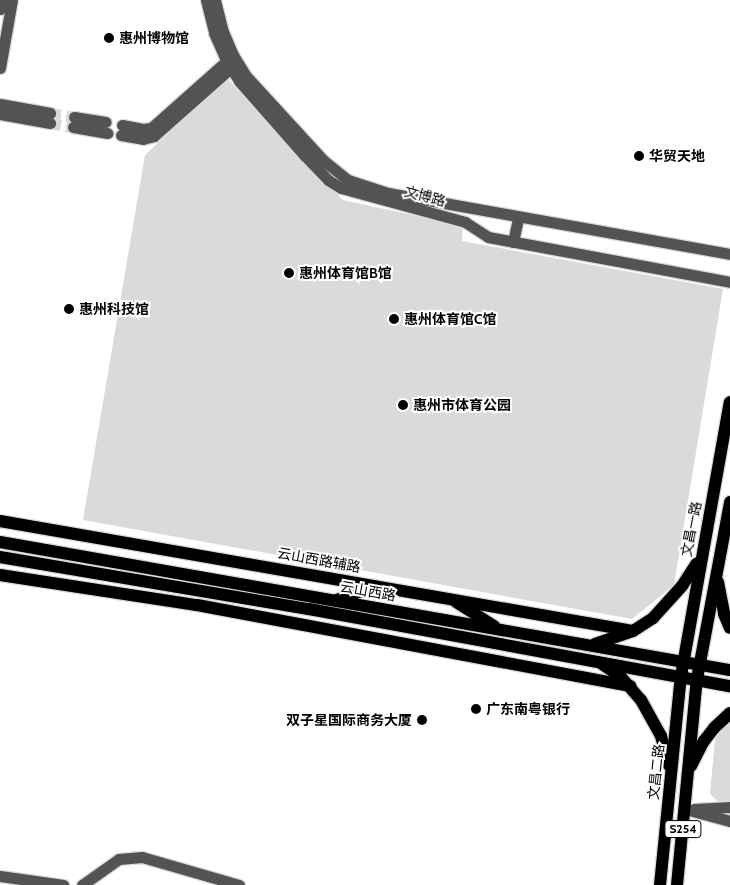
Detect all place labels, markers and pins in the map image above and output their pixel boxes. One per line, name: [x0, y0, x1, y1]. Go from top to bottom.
place label: 惠州博物馆: [119, 30, 189, 46]
marker: 惠州博物馆: [103, 32, 115, 44]
place label: 华贸天地: [649, 148, 705, 164]
marker: 华贸天地: [633, 150, 645, 162]
place label: 惠州体育馆B馆: [299, 265, 392, 281]
marker: 惠州体育馆B馆: [283, 267, 295, 279]
place label: 惠州科技馆: [79, 301, 149, 317]
marker: 惠州科技馆: [63, 303, 75, 315]
place label: 惠州体育馆C馆: [404, 311, 497, 327]
marker: 惠州体育馆C馆: [388, 313, 400, 325]
place label: 惠州市体育公园: [413, 397, 511, 413]
marker: 惠州市体育公园: [397, 399, 409, 411]
place label: 广东南粤银行: [486, 701, 570, 717]
marker: 广东南粤银行: [470, 703, 482, 715]
place label: 双子星国际商务大厦: [286, 712, 412, 728]
marker: 双子星国际商务大厦: [416, 714, 428, 726]

